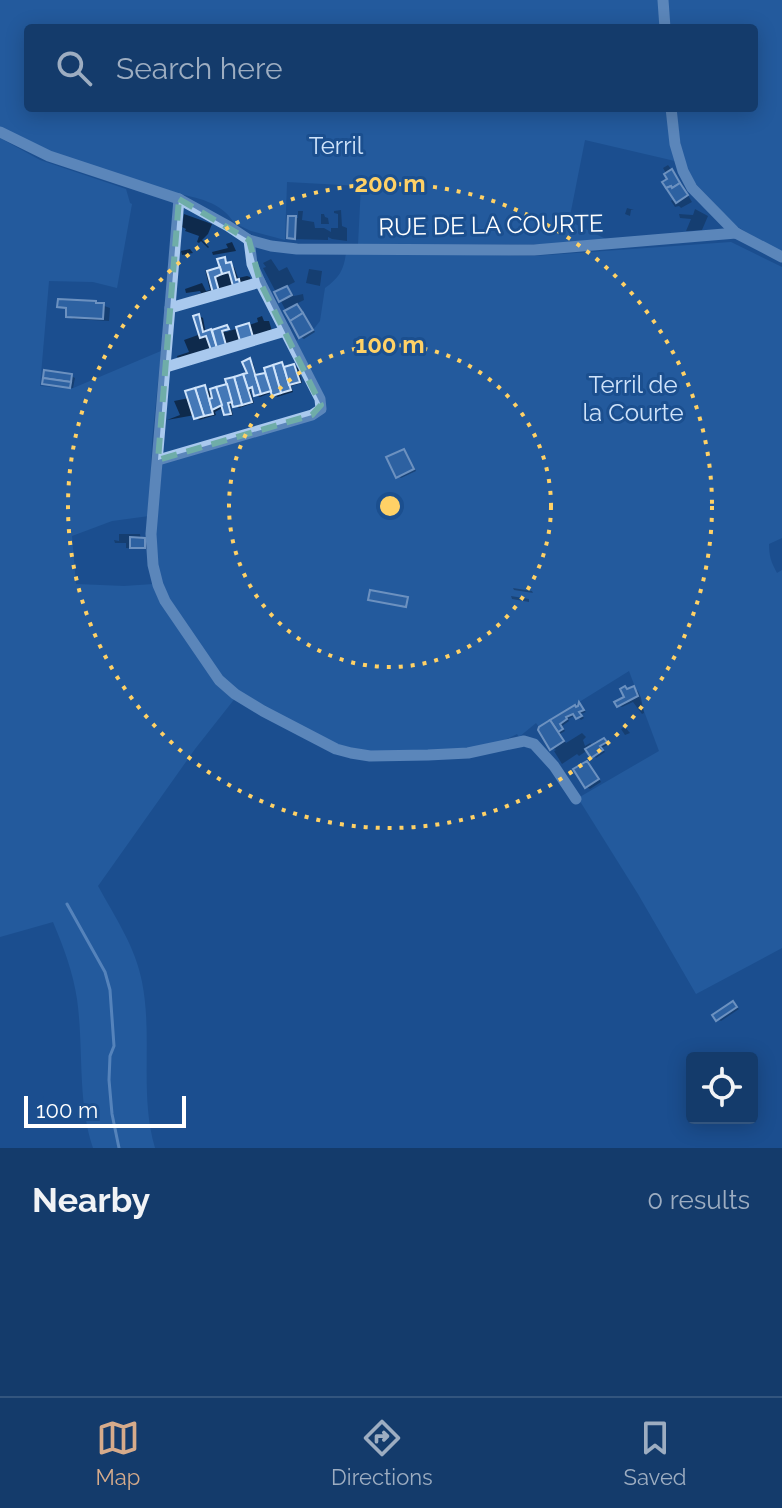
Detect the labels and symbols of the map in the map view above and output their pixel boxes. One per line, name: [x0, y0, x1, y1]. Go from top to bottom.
park label: Terril: [309, 131, 364, 160]
text: 200 m: [354, 169, 426, 198]
street label: RUE DE LA COURTE: [378, 209, 604, 241]
text: 100 m: [355, 330, 425, 359]
park label: Terril de la Courte: [582, 370, 684, 427]
centre of rings: [376, 492, 404, 520]
scale bar: [24, 1092, 186, 1128]

